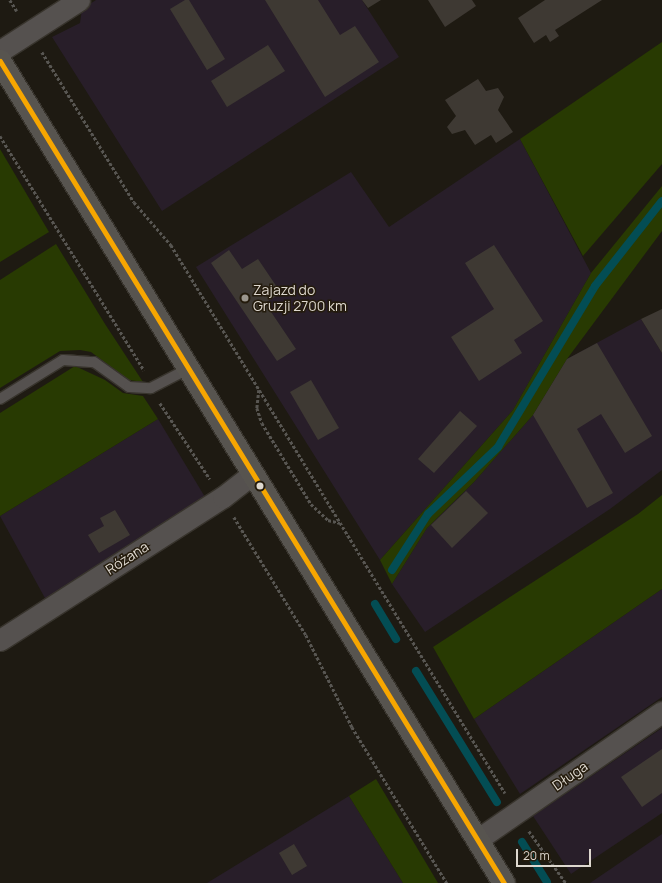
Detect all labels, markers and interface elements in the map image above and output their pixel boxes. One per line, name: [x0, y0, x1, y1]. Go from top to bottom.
place label: Zajazd do Gruzji 2700 km: [253, 282, 347, 314]
marker: Zajazd do Gruzji 2700 km: [240, 293, 250, 303]
unlabelled marker: [255, 481, 265, 491]
street label: Różana: [102, 538, 152, 578]
street label: Długa: [549, 758, 591, 794]
scale bar: [518, 841, 593, 867]
text: 20 m: [523, 847, 550, 864]

